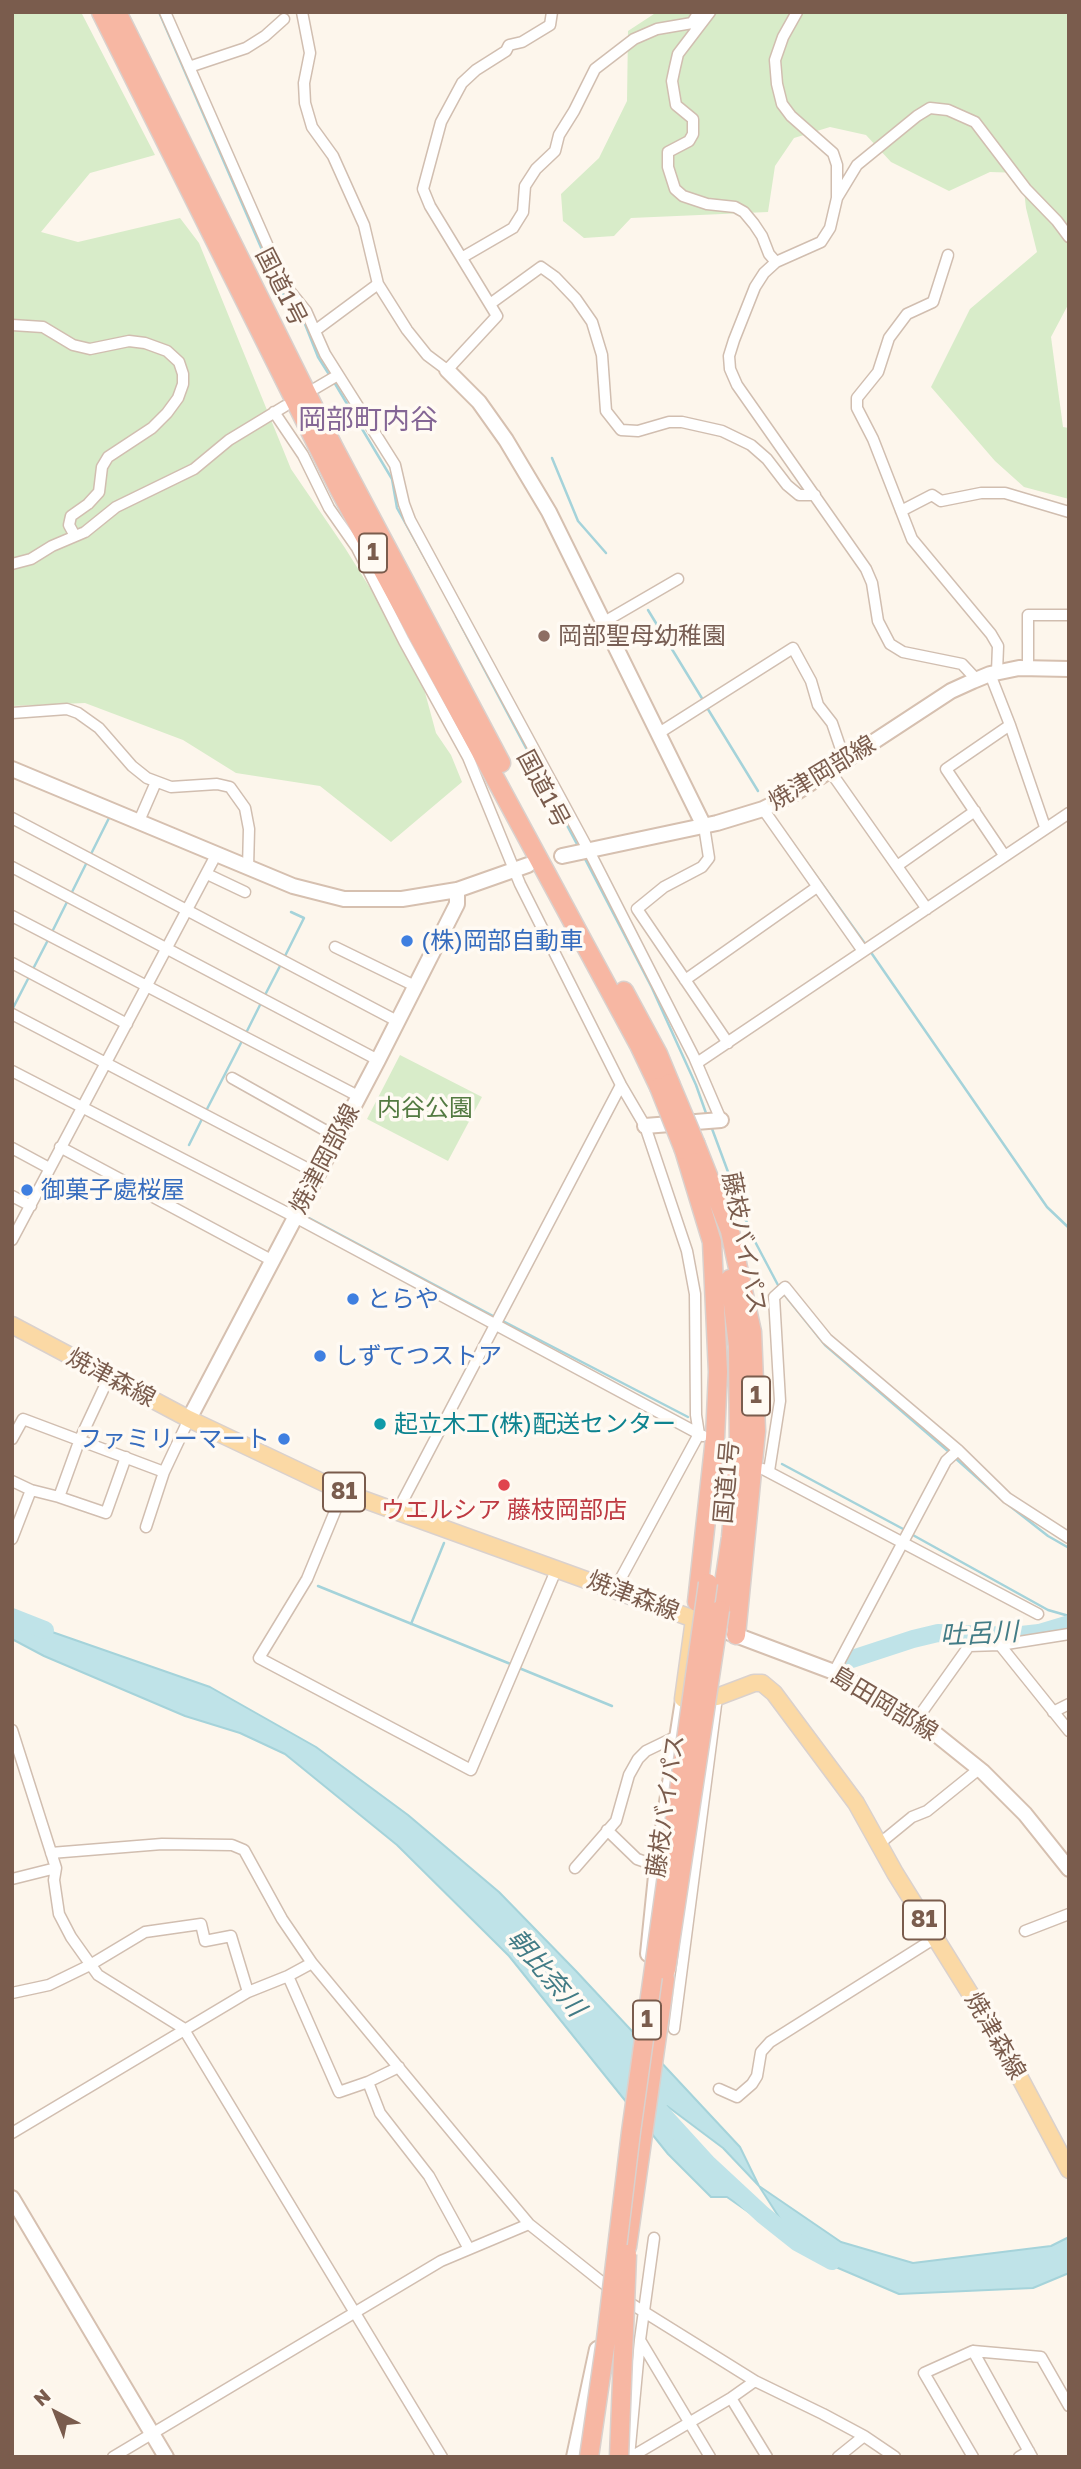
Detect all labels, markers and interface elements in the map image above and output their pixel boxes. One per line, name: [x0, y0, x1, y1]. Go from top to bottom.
street label: 国道1号: [249, 243, 313, 331]
district label: 岡部町内谷: [298, 403, 438, 437]
road number: 1: [359, 534, 387, 572]
place label: 岡部聖母幼稚園: [558, 622, 726, 650]
marker: 岡部聖母幼稚園: [536, 628, 552, 644]
street label: 焼津岡部線: [763, 730, 881, 816]
street label: 国道1号: [511, 745, 575, 833]
place label: (株)岡部自動車: [421, 927, 583, 955]
marker: (株)岡部自動車: [399, 933, 415, 949]
park label: 内谷公園: [377, 1094, 473, 1122]
street label: 焼津岡部線: [284, 1099, 366, 1219]
street label: 藤枝バイパス: [716, 1170, 772, 1316]
place label: 御菓子處桜屋: [41, 1176, 185, 1204]
marker: 御菓子處桜屋: [19, 1182, 35, 1198]
place label: とらや: [367, 1285, 439, 1313]
marker: とらや: [345, 1291, 361, 1307]
place label: しずてつストア: [334, 1342, 502, 1370]
street label: 焼津森線: [62, 1343, 160, 1413]
marker: しずてつストア: [312, 1348, 328, 1364]
road number: 1: [742, 1376, 770, 1415]
place label: 起立木工(株)配送センター: [394, 1410, 676, 1438]
marker: 起立木工(株)配送センター: [372, 1416, 388, 1432]
place label: ファミリーマート: [78, 1425, 270, 1453]
marker: ファミリーマート: [276, 1431, 292, 1447]
street label: 国道1号: [709, 1439, 745, 1525]
road number: 81: [323, 1472, 365, 1512]
marker: ウエルシア 藤枝岡部店: [496, 1477, 512, 1493]
place label: ウエルシア 藤枝岡部店: [381, 1496, 627, 1524]
street label: 焼津森線: [583, 1565, 683, 1627]
water label: 吐呂川: [939, 1616, 1019, 1652]
street label: 島田岡部線: [825, 1661, 943, 1747]
street label: 藤枝バイパス: [642, 1733, 690, 1879]
road number: 81: [903, 1900, 945, 1940]
water label: 朝比奈川: [501, 1923, 591, 2023]
street label: 焼津森線: [959, 1987, 1031, 2085]
road number: 1: [633, 2000, 661, 2039]
north arrow: [21, 2378, 91, 2448]
text: N: [29, 2384, 55, 2410]

